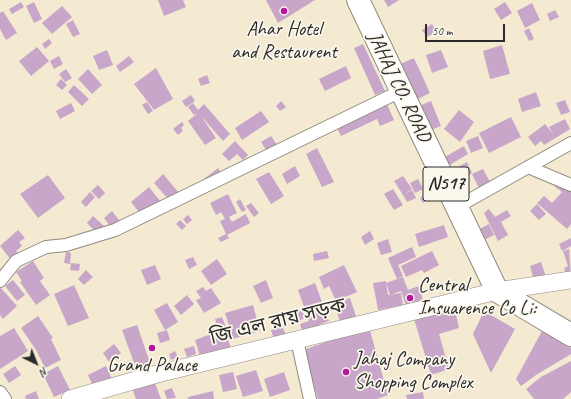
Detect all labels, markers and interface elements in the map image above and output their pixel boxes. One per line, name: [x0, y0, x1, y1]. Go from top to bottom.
marker: Ahar Hotel and Restaurent: [279, 6, 289, 16]
scale bar: [427, 16, 507, 42]
place label: Ahar Hotel and Restaurent: [231, 18, 337, 65]
text: 50 m: [432, 23, 452, 39]
street label: JAHAJ CO. ROAD: [362, 28, 436, 146]
road number: N517: [423, 167, 469, 201]
place label: Central Insuarence Co Li:: [418, 274, 536, 321]
marker: Central Insuarence Co Li:: [405, 293, 415, 303]
street label: জি এল রায় সড়ক: [208, 294, 348, 350]
north arrow: [16, 343, 56, 383]
marker: Grand Palace: [147, 343, 157, 353]
place label: Jahaj Company Shopping Complex: [354, 348, 472, 395]
place label: Grand Palace: [107, 354, 197, 378]
text: N: [37, 364, 51, 379]
marker: Jahaj Company Shopping Complex: [341, 367, 351, 377]

